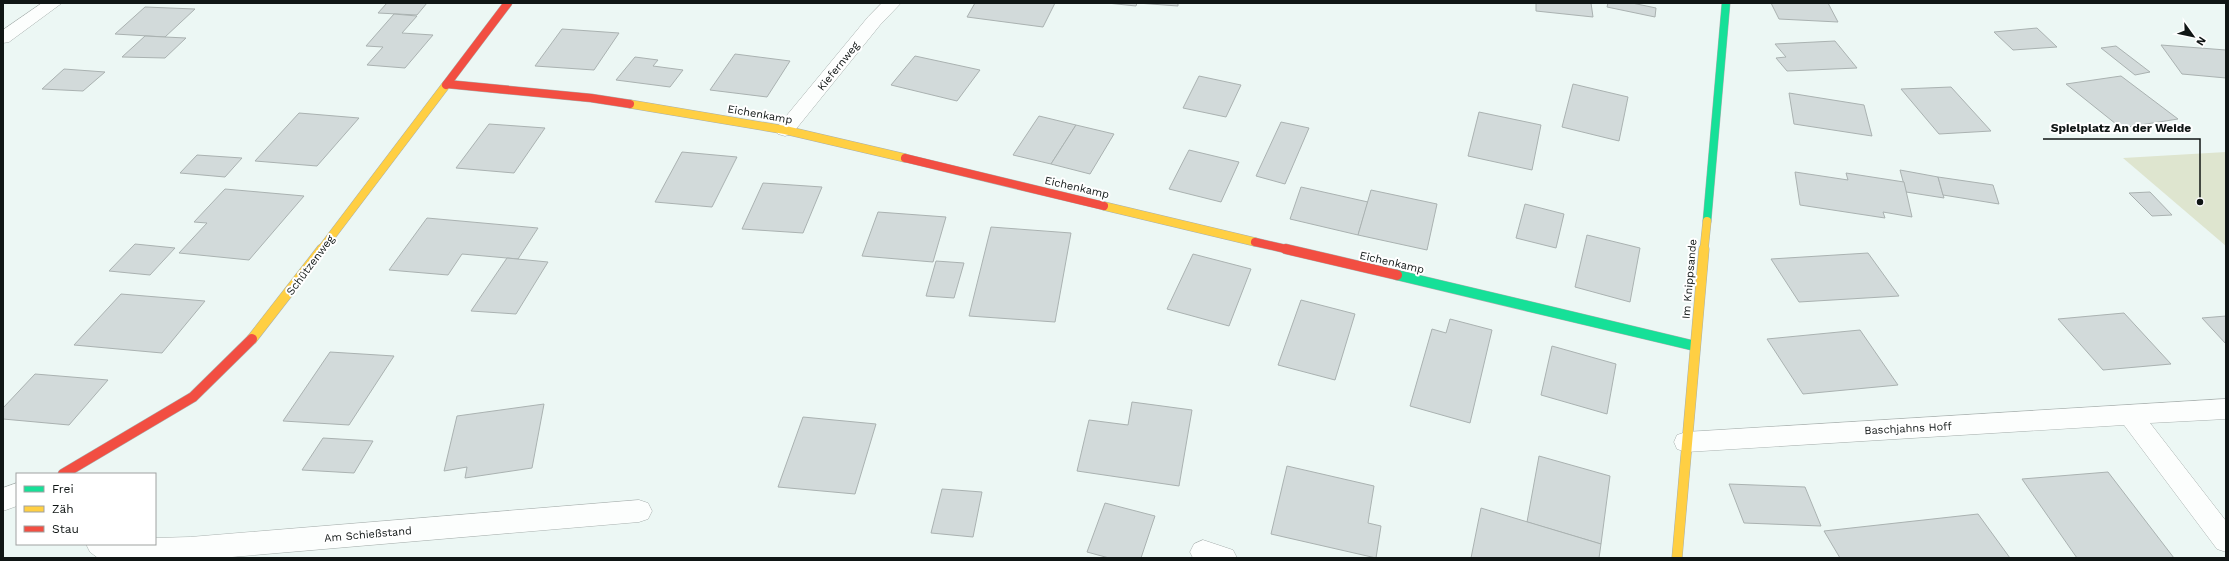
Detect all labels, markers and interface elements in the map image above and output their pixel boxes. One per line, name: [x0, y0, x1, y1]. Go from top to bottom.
north arrow: [2173, 16, 2213, 56]
text: N: [2193, 34, 2209, 48]
street label: Kiefernweg: [815, 39, 862, 93]
street label: Eichenkamp: [726, 102, 794, 127]
callout: Spielplatz An der Weide: [2043, 115, 2200, 139]
text: Spielplatz An der Weide: [2051, 121, 2191, 135]
street label: Eichenkamp: [1043, 174, 1111, 201]
street label: Schützenweg: [284, 233, 337, 298]
street label: Im Knippsande: [1680, 238, 1699, 320]
street label: Eichenkamp: [1358, 249, 1426, 276]
street label: Baschjahns Hoff: [1864, 420, 1952, 437]
legend: [16, 473, 156, 545]
text: Frei: [52, 482, 74, 496]
text: Zäh: [52, 502, 74, 516]
text: Stau: [52, 522, 79, 536]
street label: Am Schießstand: [324, 524, 412, 545]

